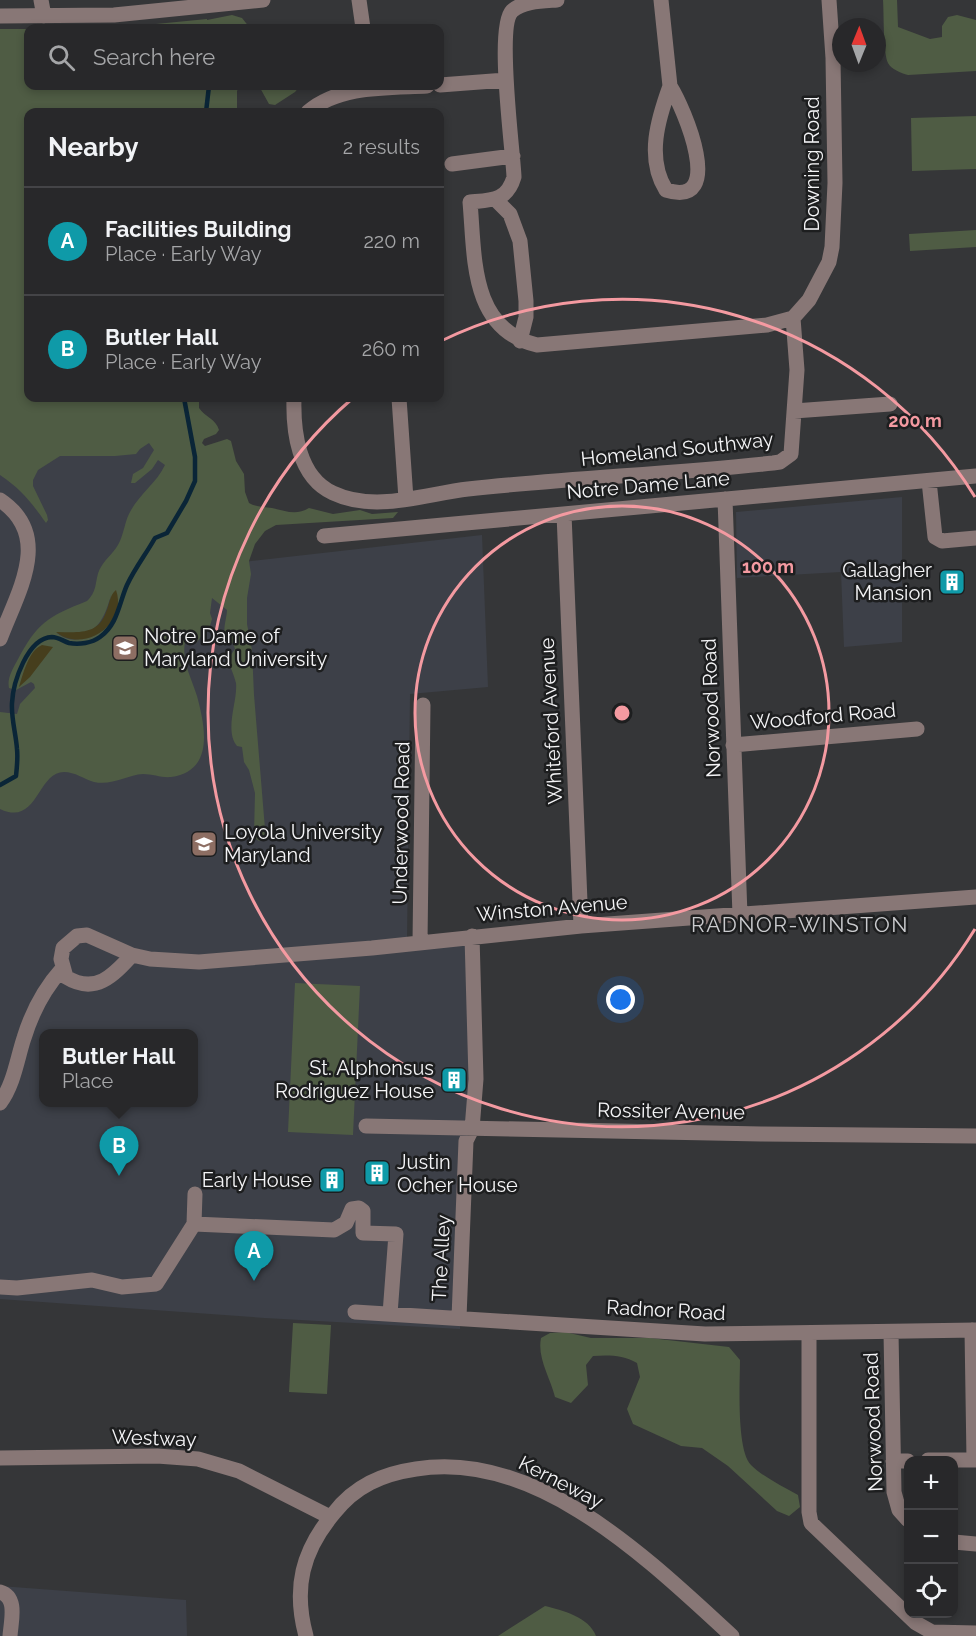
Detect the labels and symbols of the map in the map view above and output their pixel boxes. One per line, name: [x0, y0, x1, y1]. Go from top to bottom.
north arrow: [832, 18, 886, 72]
street label: Downing Road: [800, 96, 824, 232]
text: 200 m: [888, 410, 942, 431]
street label: Homeland Southway: [579, 427, 775, 471]
street label: Notre Dame Lane: [565, 466, 731, 504]
text: 100 m: [742, 556, 794, 577]
place label: Gallagher Mansion: [842, 558, 932, 605]
building icon: Gallagher Mansion: [937, 567, 967, 597]
place label: Notre Dame of Maryland University: [144, 624, 328, 671]
school or university icon: Notre Dame of Maryland University: [110, 633, 140, 663]
street label: Whiteford Avenue: [535, 637, 567, 805]
street label: Norwood Road: [697, 638, 725, 778]
street label: Woodford Road: [749, 698, 897, 734]
centre of rings: [612, 703, 632, 723]
street label: Underwood Road: [388, 741, 414, 905]
place label: Loyola University Maryland: [224, 820, 383, 867]
school or university icon: Loyola University Maryland: [189, 829, 219, 859]
street label: Winston Avenue: [476, 889, 629, 927]
district label: RADNOR-WINSTON: [691, 912, 909, 937]
your location: [606, 985, 635, 1014]
place label: St. Alphonsus Rodriguez House: [275, 1056, 434, 1103]
building icon: St. Alphonsus Rodriguez House: [439, 1065, 469, 1095]
street label: Rossiter Avenue: [597, 1098, 745, 1124]
pin: B: [100, 1126, 138, 1176]
place label: Justin Ocher House: [397, 1150, 518, 1197]
building icon: Justin Ocher House: [362, 1158, 392, 1188]
building icon: Early House: [317, 1165, 347, 1195]
place label: Early House: [202, 1168, 312, 1192]
street label: The Alley: [427, 1214, 455, 1302]
pin: A: [234, 1232, 274, 1281]
street label: Radnor Road: [606, 1295, 726, 1325]
street label: Norwood Road: [859, 1352, 887, 1492]
street label: Westway: [111, 1425, 197, 1451]
street label: Kerneway: [515, 1451, 607, 1514]

